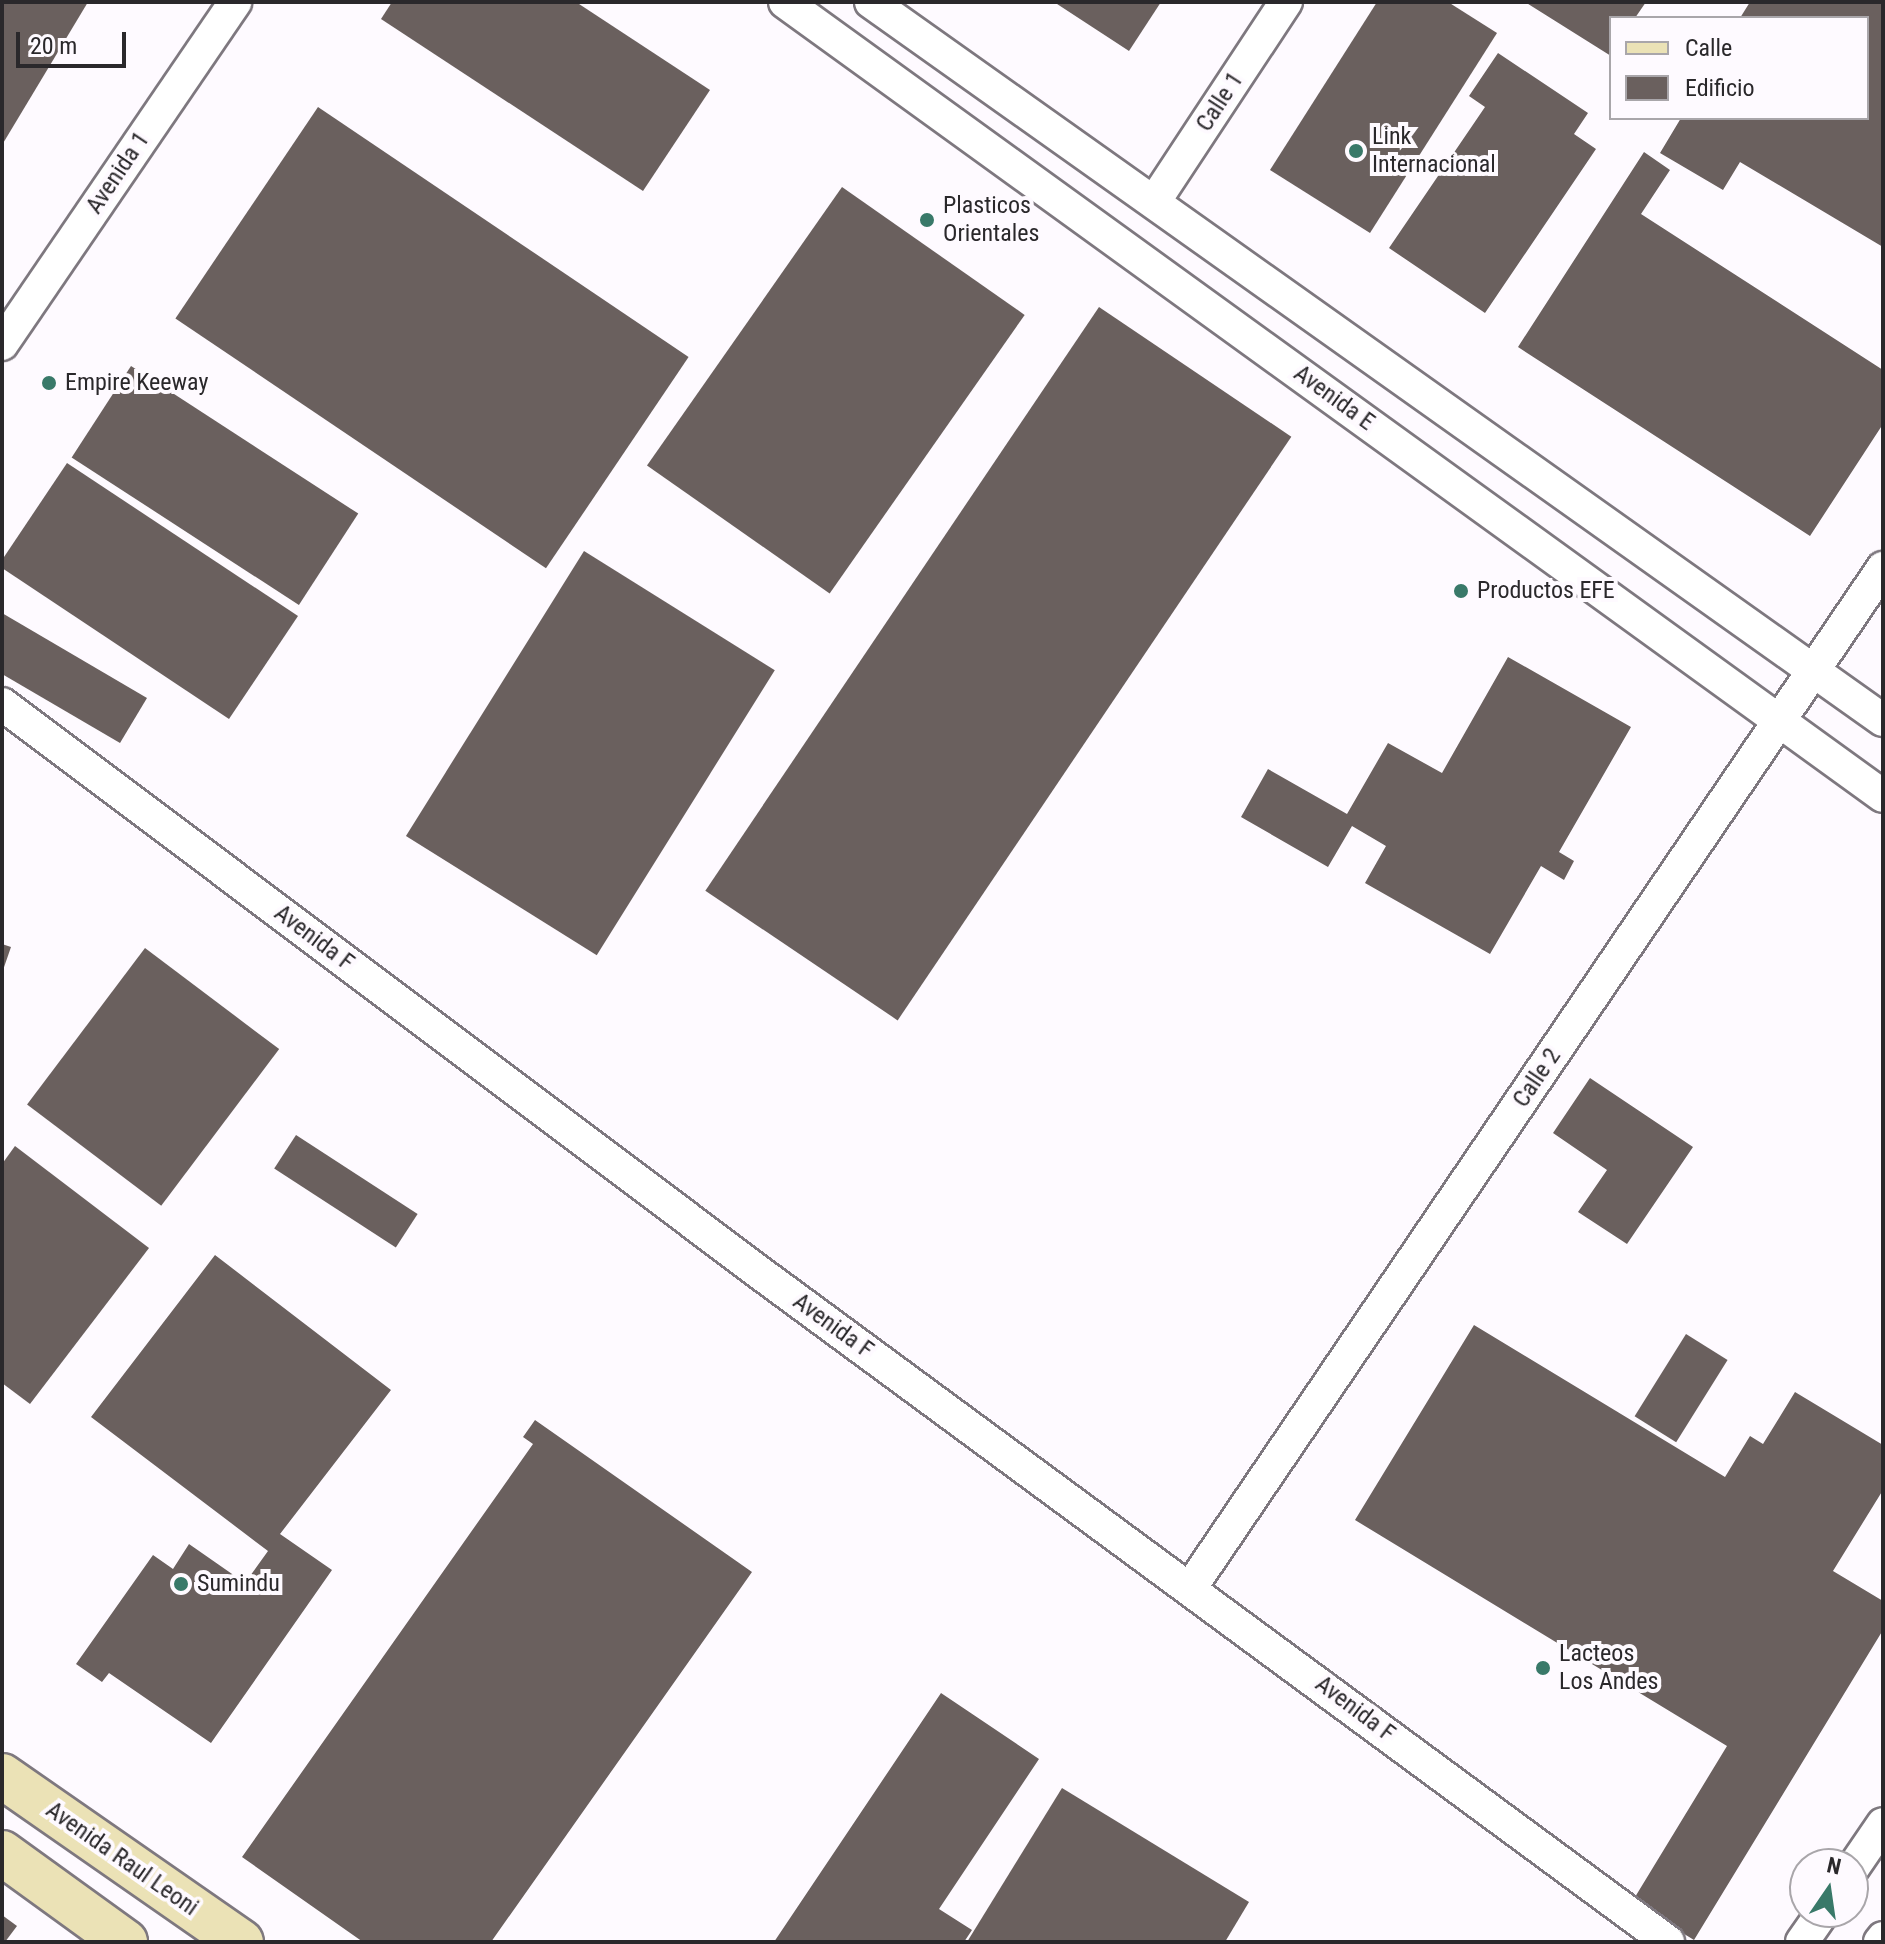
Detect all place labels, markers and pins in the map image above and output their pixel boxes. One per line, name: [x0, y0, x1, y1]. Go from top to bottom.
place label: Link Internacional: [1372, 123, 1496, 179]
marker: Link Internacional: [1347, 142, 1365, 160]
place label: Plasticos Orientales: [943, 192, 1039, 248]
marker: Plasticos Orientales: [918, 211, 936, 229]
place label: Empire Keeway: [65, 369, 208, 397]
marker: Empire Keeway: [40, 374, 58, 392]
place label: Productos EFE: [1477, 577, 1615, 605]
marker: Productos EFE: [1452, 582, 1470, 600]
place label: Sumindu: [197, 1570, 280, 1598]
marker: Sumindu: [172, 1575, 190, 1593]
place label: Lacteos Los Andes: [1559, 1640, 1658, 1696]
marker: Lacteos Los Andes: [1534, 1659, 1552, 1677]

